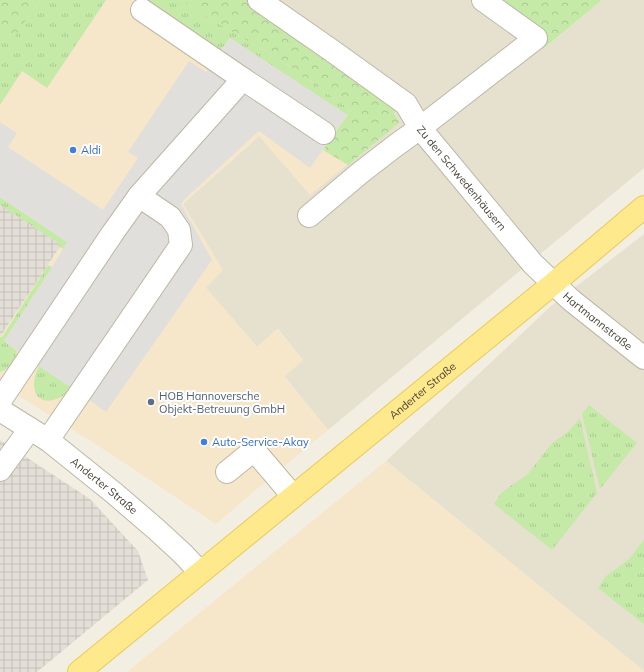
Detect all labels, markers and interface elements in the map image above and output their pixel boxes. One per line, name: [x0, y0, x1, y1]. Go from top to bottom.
street label: Zu den Schwedenhäusern: [414, 123, 509, 233]
place label: Aldi: [81, 143, 101, 157]
marker: Aldi: [68, 145, 78, 155]
street label: Hartmannstraße: [560, 289, 635, 353]
street label: Anderter Straße: [386, 359, 459, 422]
place label: HOB Hannoversche Objekt-Betreuung GmbH: [159, 389, 285, 416]
marker: HOB Hannoversche Objekt-Betreuung GmbH: [146, 397, 156, 407]
place label: Auto-Service-Akay: [212, 435, 309, 449]
marker: Auto-Service-Akay: [199, 437, 209, 447]
street label: Anderter Straße: [68, 454, 140, 517]

